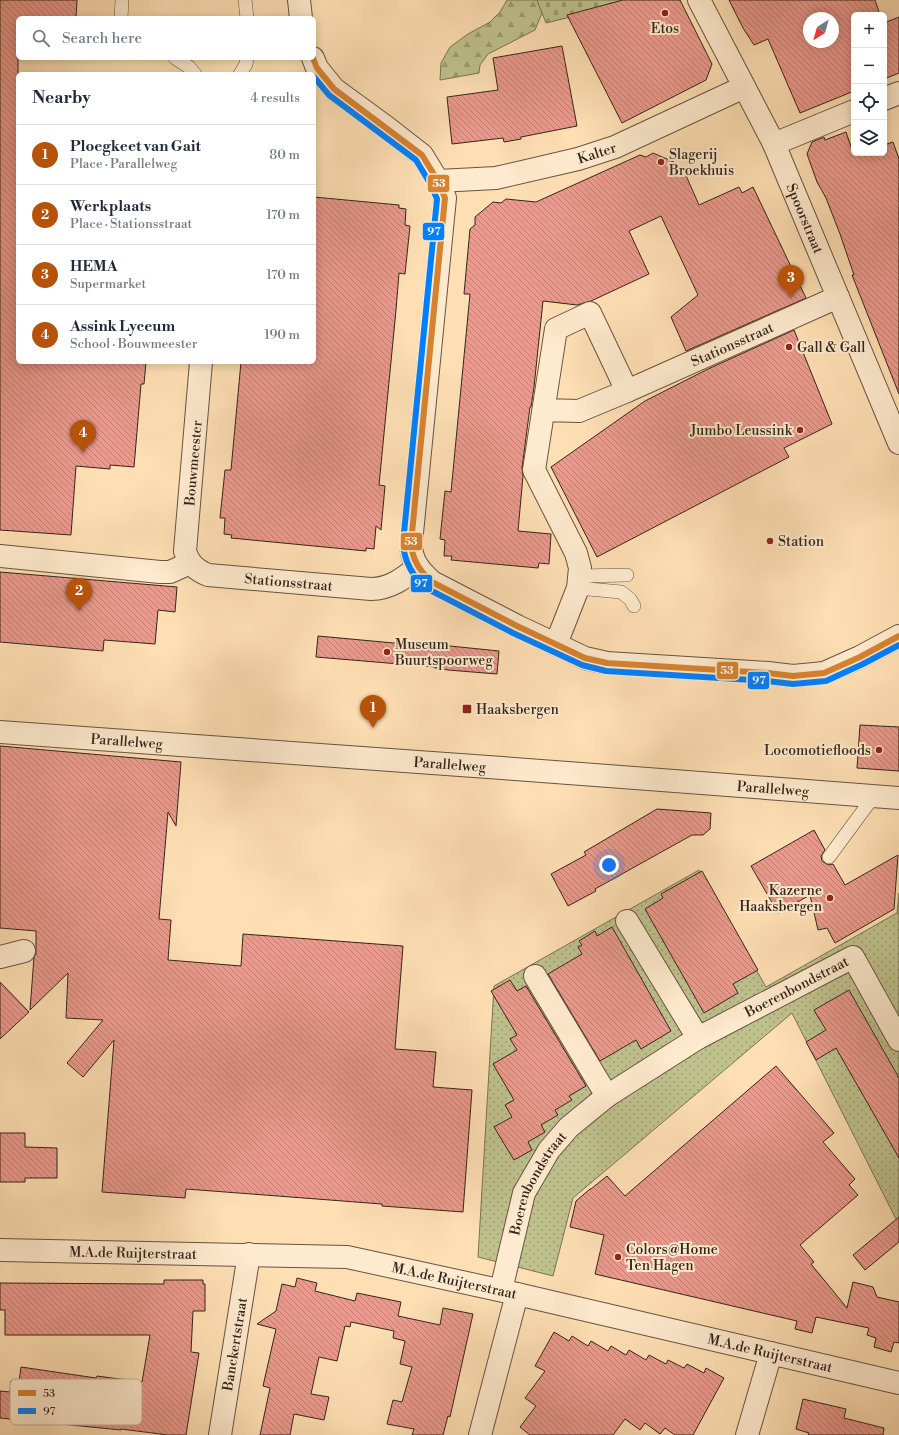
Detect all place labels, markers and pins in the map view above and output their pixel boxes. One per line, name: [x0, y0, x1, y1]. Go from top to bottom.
marker: Etos: [660, 8, 670, 18]
place label: Etos: [651, 20, 679, 38]
place label: Slagerij Broekhuis: [668, 146, 734, 180]
marker: Slagerij Broekhuis: [656, 157, 666, 167]
pin: 3: [778, 265, 804, 298]
place label: Gall & Gall: [797, 339, 865, 357]
marker: Gall & Gall: [784, 342, 794, 352]
pin: 4: [70, 420, 96, 453]
place label: Jumbo Leussink: [689, 422, 793, 440]
marker: Jumbo Leussink: [795, 425, 805, 435]
place label: Station: [778, 533, 825, 551]
marker: Station: [765, 536, 775, 546]
pin: 2: [66, 578, 92, 611]
place label: Museum Buurtspoorweg: [394, 636, 493, 670]
marker: Museum Buurtspoorweg: [382, 647, 392, 657]
pin: 1: [360, 695, 386, 728]
place label: Haaksbergen: [476, 701, 560, 719]
marker: Haaksbergen: [461, 703, 473, 715]
place label: Locomotiefloods: [764, 742, 871, 760]
marker: Locomotiefloods: [874, 745, 884, 755]
place label: Kazerne Haaksbergen: [739, 882, 823, 916]
marker: Kazerne Haaksbergen: [825, 893, 835, 903]
place label: Colors@Home Ten Hagen: [626, 1241, 718, 1275]
marker: Colors@Home Ten Hagen: [613, 1252, 623, 1262]

